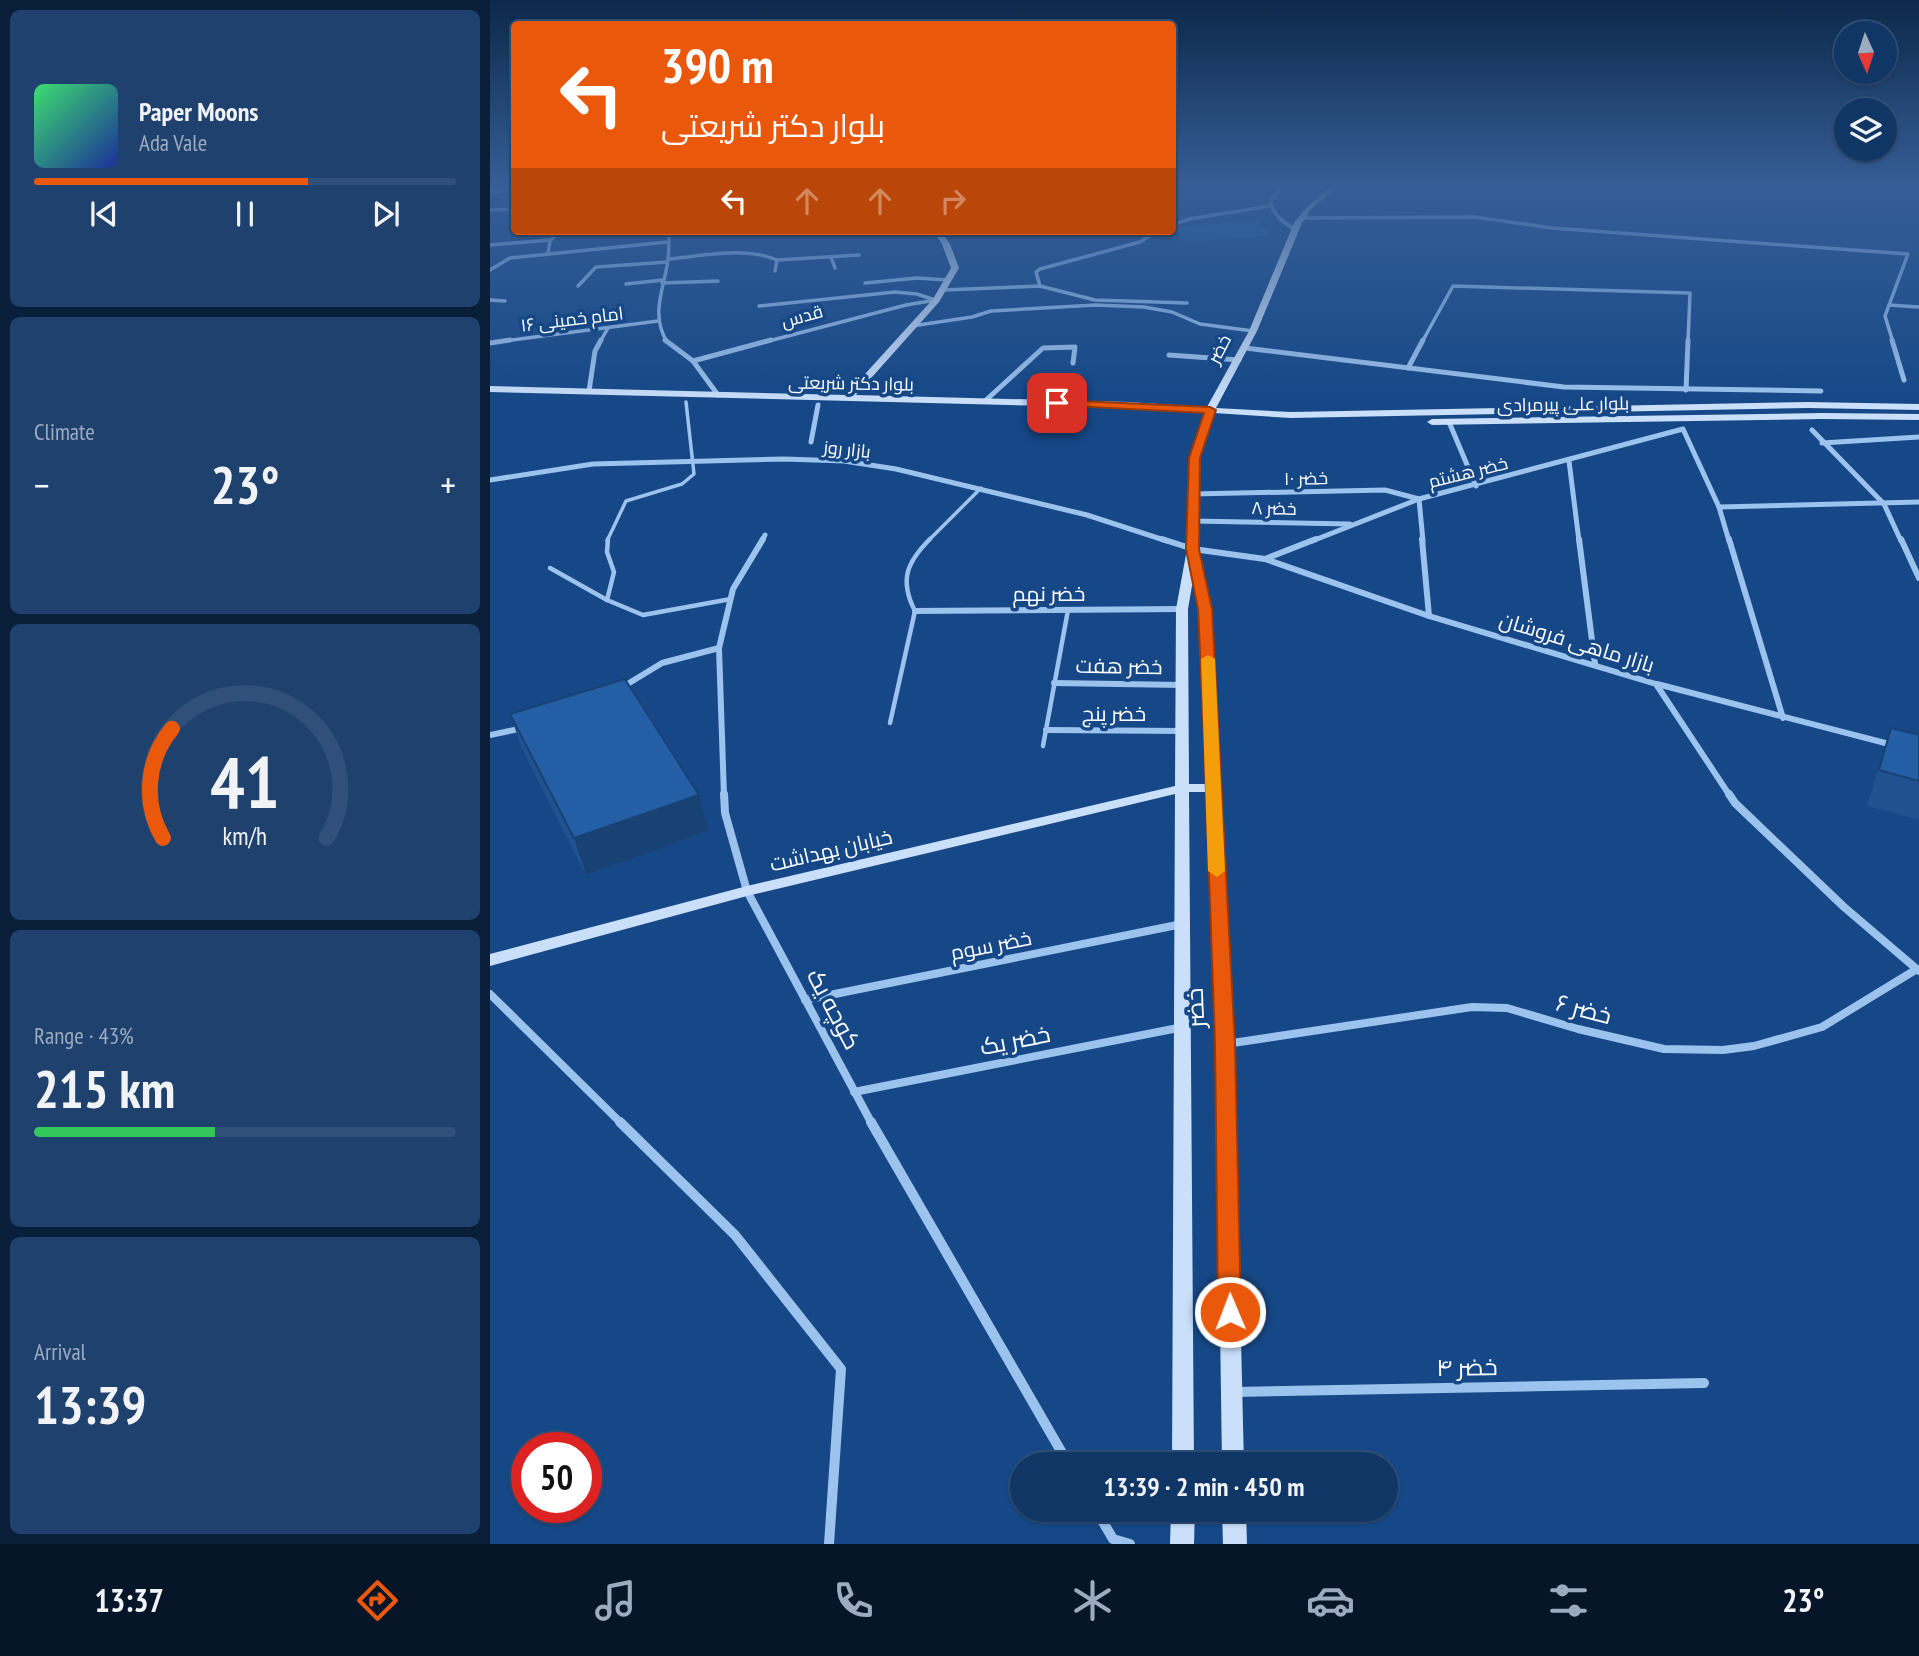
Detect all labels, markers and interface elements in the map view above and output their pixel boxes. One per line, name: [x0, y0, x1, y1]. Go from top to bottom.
north arrow: [1834, 21, 1897, 84]
map controls: [1834, 21, 1897, 161]
text: 390 m: [661, 33, 774, 97]
icon: left: [546, 49, 637, 140]
text: Paper Moons: [139, 95, 258, 128]
button: layers: [1834, 98, 1897, 161]
text: بلوار دکتر شریعتی: [661, 104, 885, 146]
text: Ada Vale: [139, 128, 207, 157]
icon: left: [715, 182, 753, 220]
icon: ahead: [788, 182, 826, 220]
icon: ahead: [861, 182, 899, 220]
icon: right: [934, 182, 972, 220]
icon: previous: [85, 195, 123, 233]
icon: pause: [226, 195, 264, 233]
icon: next: [367, 195, 405, 233]
street label: قدس: [779, 299, 825, 333]
street label: امام خمینی ۱۶: [519, 301, 625, 338]
street label: خضر: [1201, 330, 1236, 369]
street label: بلوار دکتر شریعتی: [788, 370, 914, 396]
pin: [1027, 373, 1087, 433]
icon: arrive: [1038, 384, 1076, 422]
street label: بلوار علی پیرمرادی: [1497, 391, 1629, 418]
text: Climate: [34, 417, 95, 446]
street label: بازار روز: [821, 435, 872, 463]
text: 23°: [211, 451, 279, 518]
street label: خضر هشتم: [1426, 451, 1510, 494]
text: −: [34, 460, 50, 509]
text: +: [440, 460, 456, 509]
street label: خضر ۱۰: [1284, 466, 1328, 490]
street label: خضر ۸: [1251, 496, 1297, 520]
street label: خضر نهم: [1013, 580, 1085, 608]
street label: بازار ماهی فروشان: [1496, 606, 1658, 678]
street label: خضر هفت: [1075, 652, 1163, 680]
street label: خضر پنج: [1082, 700, 1146, 728]
text: 41: [210, 734, 280, 828]
text: km/h: [223, 820, 267, 852]
street label: خیابان بهداشت: [767, 823, 895, 877]
street label: خضر سوم: [948, 924, 1034, 967]
street label: کوچه یک: [799, 963, 868, 1055]
street label: خضر: [1178, 987, 1212, 1031]
street label: خضر ۶: [1553, 987, 1615, 1031]
street label: خضر یک: [977, 1018, 1053, 1062]
text: Range · 43%: [34, 1021, 134, 1050]
text: 215 km: [34, 1055, 175, 1122]
position arrow: [1193, 1275, 1267, 1349]
text: Arrival: [34, 1337, 86, 1366]
street label: خضر ۴: [1436, 1351, 1498, 1383]
text: 13:39: [34, 1371, 146, 1438]
speed limit sign: 50: [511, 1432, 602, 1523]
text: 13:39 · 2 min · 450 m: [1104, 1470, 1304, 1503]
icon: directions: [353, 1576, 402, 1625]
icon: music: [591, 1576, 640, 1625]
icon: phone: [829, 1576, 878, 1625]
icon: climate: [1068, 1576, 1117, 1625]
icon: car: [1306, 1576, 1355, 1625]
icon: filters: [1544, 1576, 1593, 1625]
text: 13:37: [95, 1579, 164, 1621]
text: 23°: [1782, 1579, 1824, 1621]

